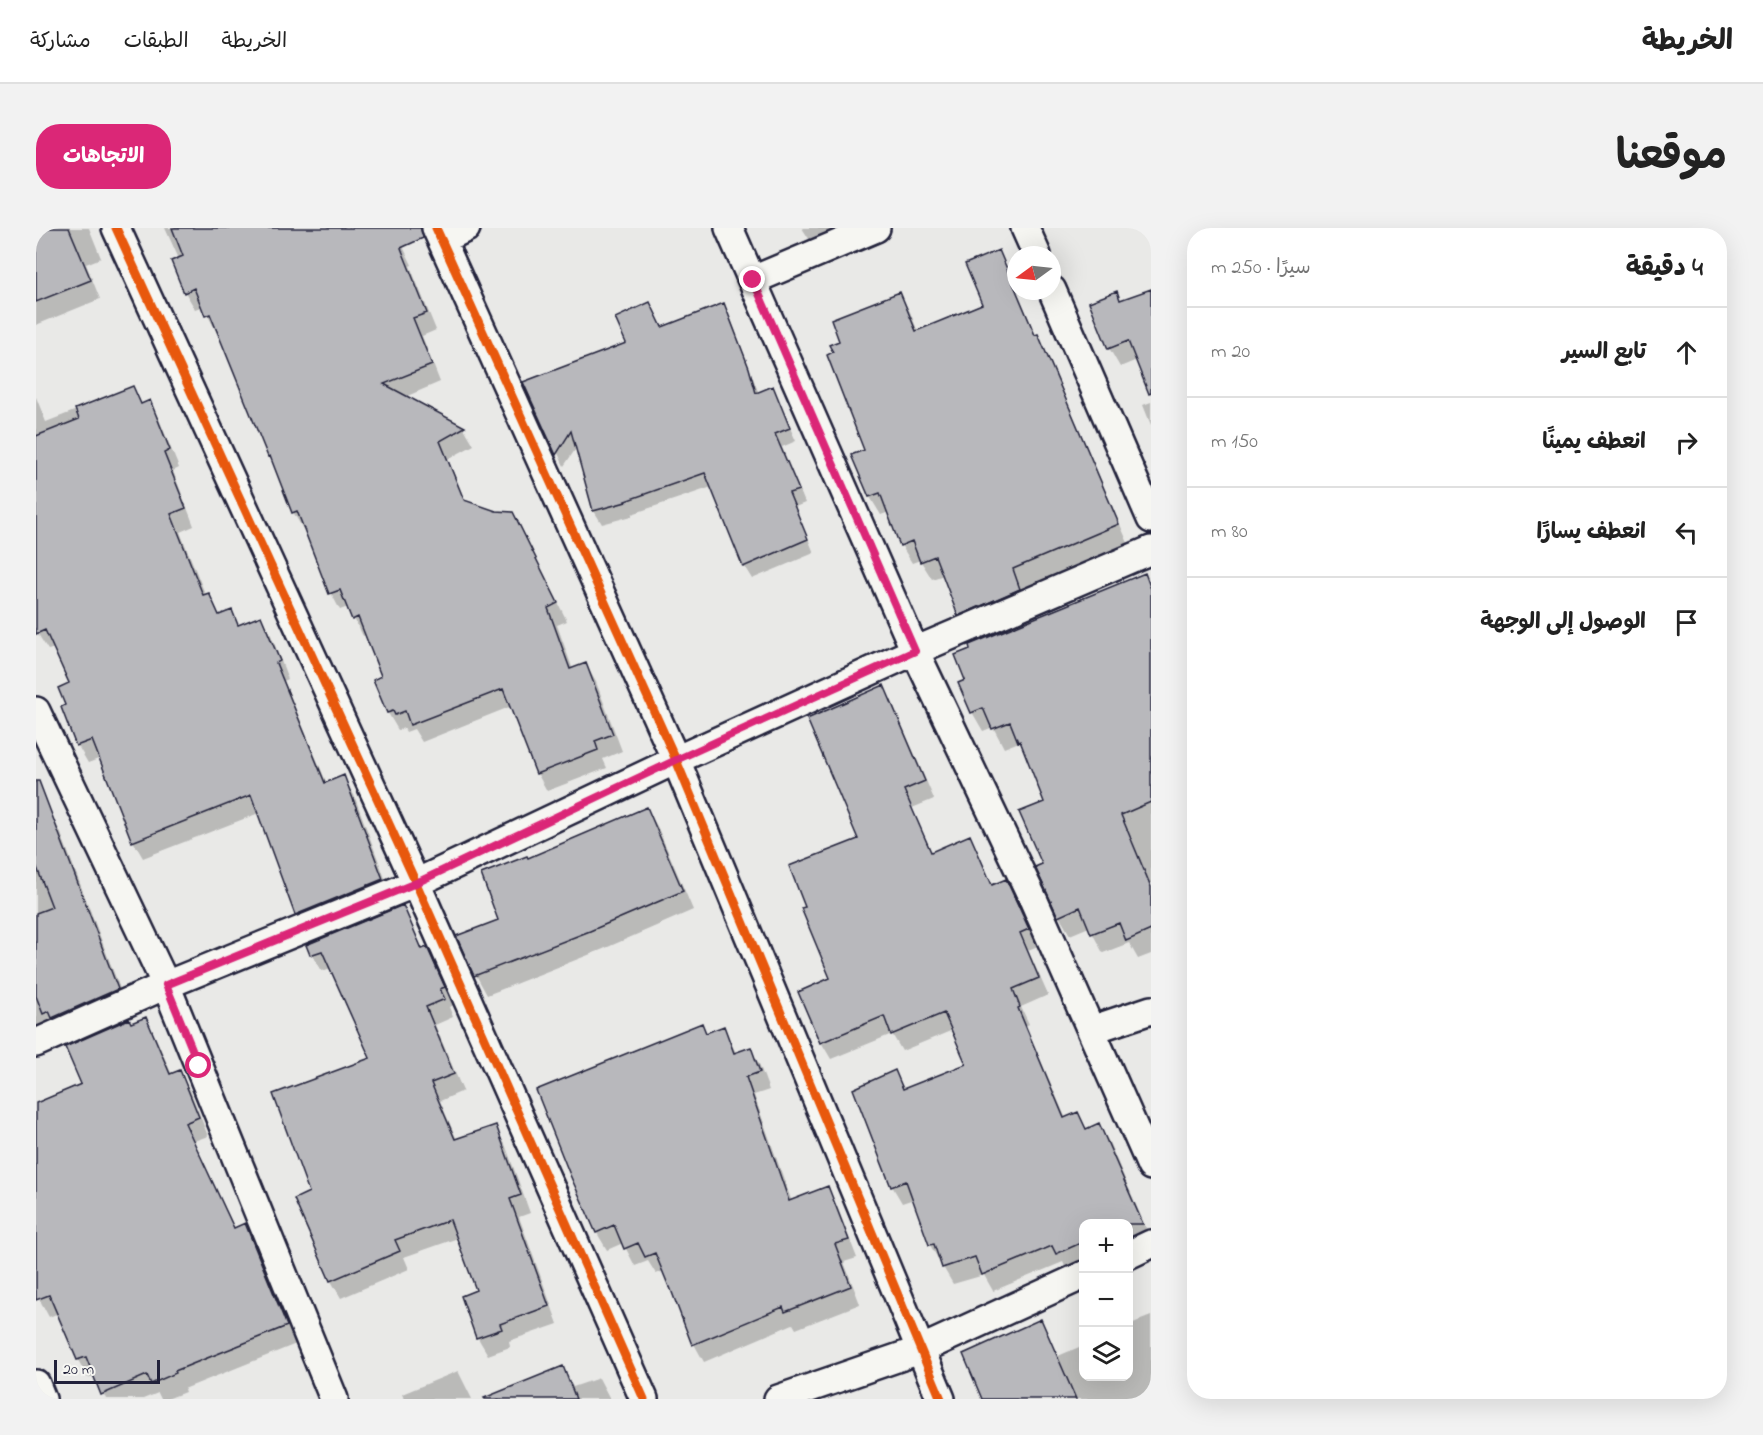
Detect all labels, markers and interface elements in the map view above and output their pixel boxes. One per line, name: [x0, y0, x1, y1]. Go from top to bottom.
text: الخريطة: [1642, 22, 1733, 63]
text: مشاركة: [30, 27, 91, 57]
text: الطبقات: [124, 27, 189, 57]
text: الخريطة: [222, 27, 287, 57]
button: الاتجاهات: [36, 124, 171, 189]
text: موقعنا: [1616, 127, 1727, 188]
north arrow: [1007, 246, 1061, 300]
text: 4 دقيقة: [1626, 250, 1703, 288]
text: سيرًا · 250 m: [1211, 254, 1311, 283]
route end: [739, 266, 765, 292]
icon: ahead: [1670, 336, 1703, 369]
text: تابع السير: [1562, 337, 1646, 369]
text: 20 m: [1211, 338, 1250, 367]
icon: right: [1670, 426, 1703, 459]
text: انعطف يمينًا: [1542, 427, 1646, 459]
text: 150 m: [1211, 428, 1258, 457]
icon: left: [1670, 516, 1703, 549]
text: انعطف يسارًا: [1537, 517, 1646, 549]
text: 80 m: [1211, 518, 1248, 547]
icon: arrive: [1670, 606, 1703, 639]
text: الوصول إلى الوجهة: [1480, 607, 1646, 639]
route start: [185, 1052, 211, 1078]
map controls: [1079, 1219, 1133, 1381]
button: +: [1079, 1219, 1133, 1273]
button: −: [1079, 1273, 1133, 1327]
button: layers: [1079, 1327, 1133, 1381]
scale bar: [54, 1357, 160, 1384]
text: 20 m: [63, 1358, 94, 1382]

